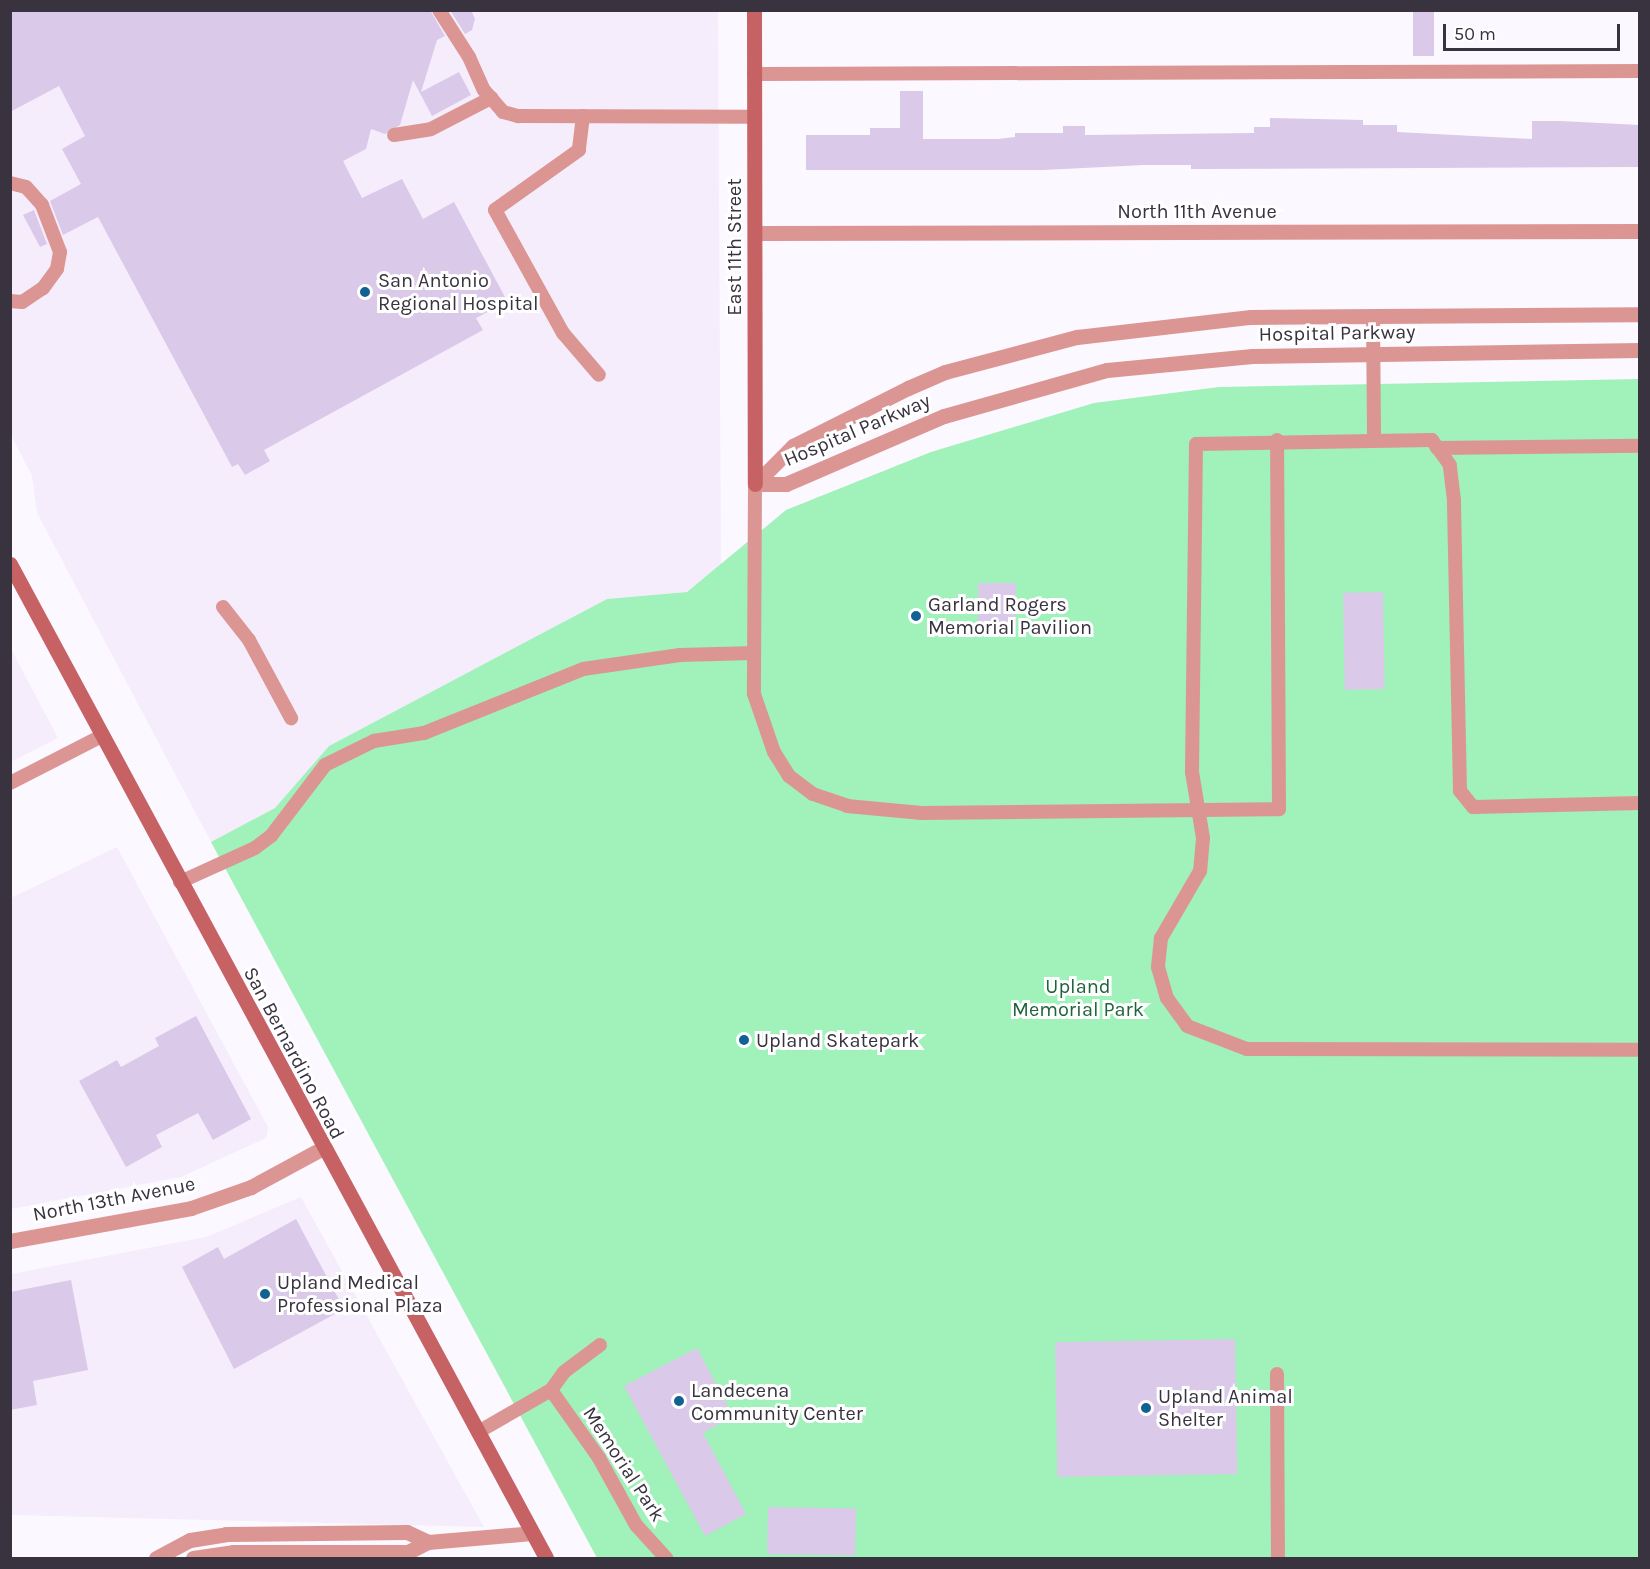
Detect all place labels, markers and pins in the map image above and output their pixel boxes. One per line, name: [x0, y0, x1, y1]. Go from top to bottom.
place label: San Antonio Regional Hospital: [378, 268, 539, 315]
marker: San Antonio Regional Hospital: [356, 283, 374, 301]
place label: Garland Rogers Memorial Pavilion: [928, 592, 1092, 639]
marker: Garland Rogers Memorial Pavilion: [909, 609, 923, 623]
place label: Upland Skatepark: [756, 1028, 919, 1052]
marker: Upland Skatepark: [737, 1033, 751, 1047]
place label: Upland Medical Professional Plaza: [277, 1270, 443, 1317]
marker: Upland Medical Professional Plaza: [258, 1287, 272, 1301]
place label: Landecena Community Center: [691, 1378, 863, 1425]
place label: Upland Animal Shelter: [1158, 1384, 1293, 1431]
marker: Landecena Community Center: [672, 1394, 686, 1408]
marker: Upland Animal Shelter: [1139, 1401, 1153, 1415]

